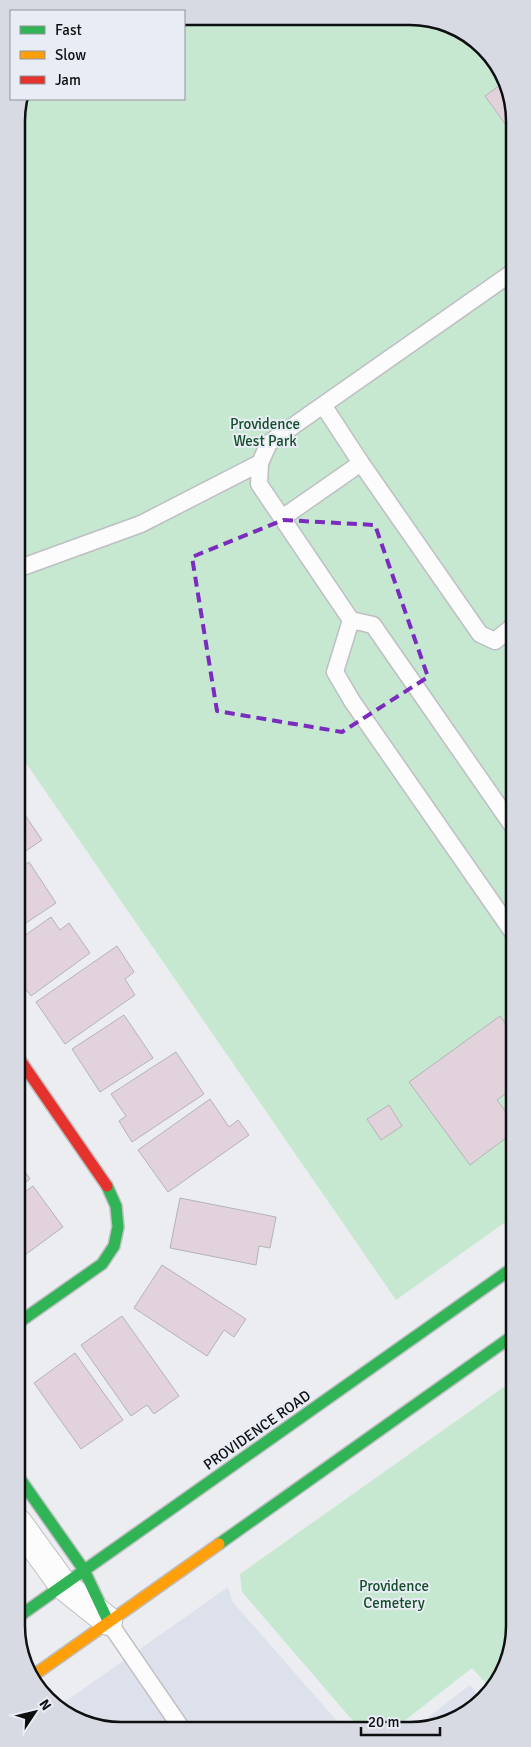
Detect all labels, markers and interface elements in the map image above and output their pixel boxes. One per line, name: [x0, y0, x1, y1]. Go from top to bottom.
legend: [10, 10, 185, 100]
text: Fast: [55, 21, 82, 39]
text: Slow: [55, 46, 86, 64]
text: Jam: [55, 71, 81, 89]
park label: Providence West Park: [230, 415, 300, 450]
street label: PROVIDENCE ROAD: [200, 1386, 314, 1474]
park label: Providence Cemetery: [359, 1577, 429, 1612]
north arrow: [10, 1687, 60, 1737]
text: N: [35, 1696, 55, 1714]
scale bar: [361, 1704, 440, 1736]
text: 20 m: [368, 1713, 399, 1731]

